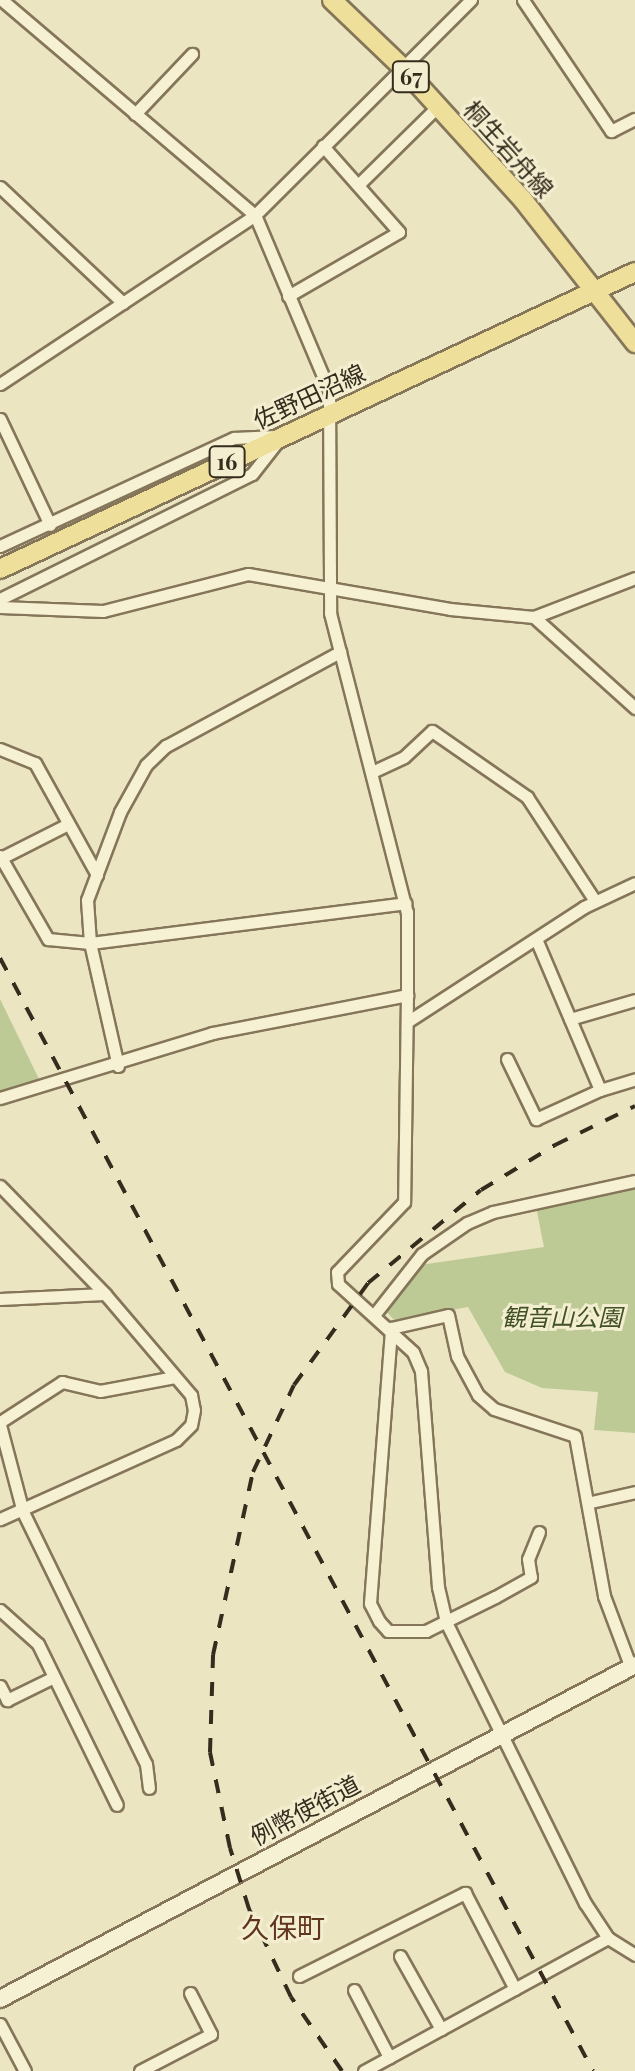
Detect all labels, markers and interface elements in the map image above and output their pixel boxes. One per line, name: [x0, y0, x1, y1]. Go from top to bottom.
road number: 67: [391, 59, 431, 95]
street label: 桐生岩舟線: [458, 95, 560, 203]
street label: 佐野田沼線: [249, 358, 369, 434]
road number: 16: [207, 444, 247, 480]
park label: 観音山公園: [502, 1303, 622, 1331]
street label: 例幣使街道: [245, 1769, 365, 1851]
district label: 久保町: [241, 1910, 325, 1944]

